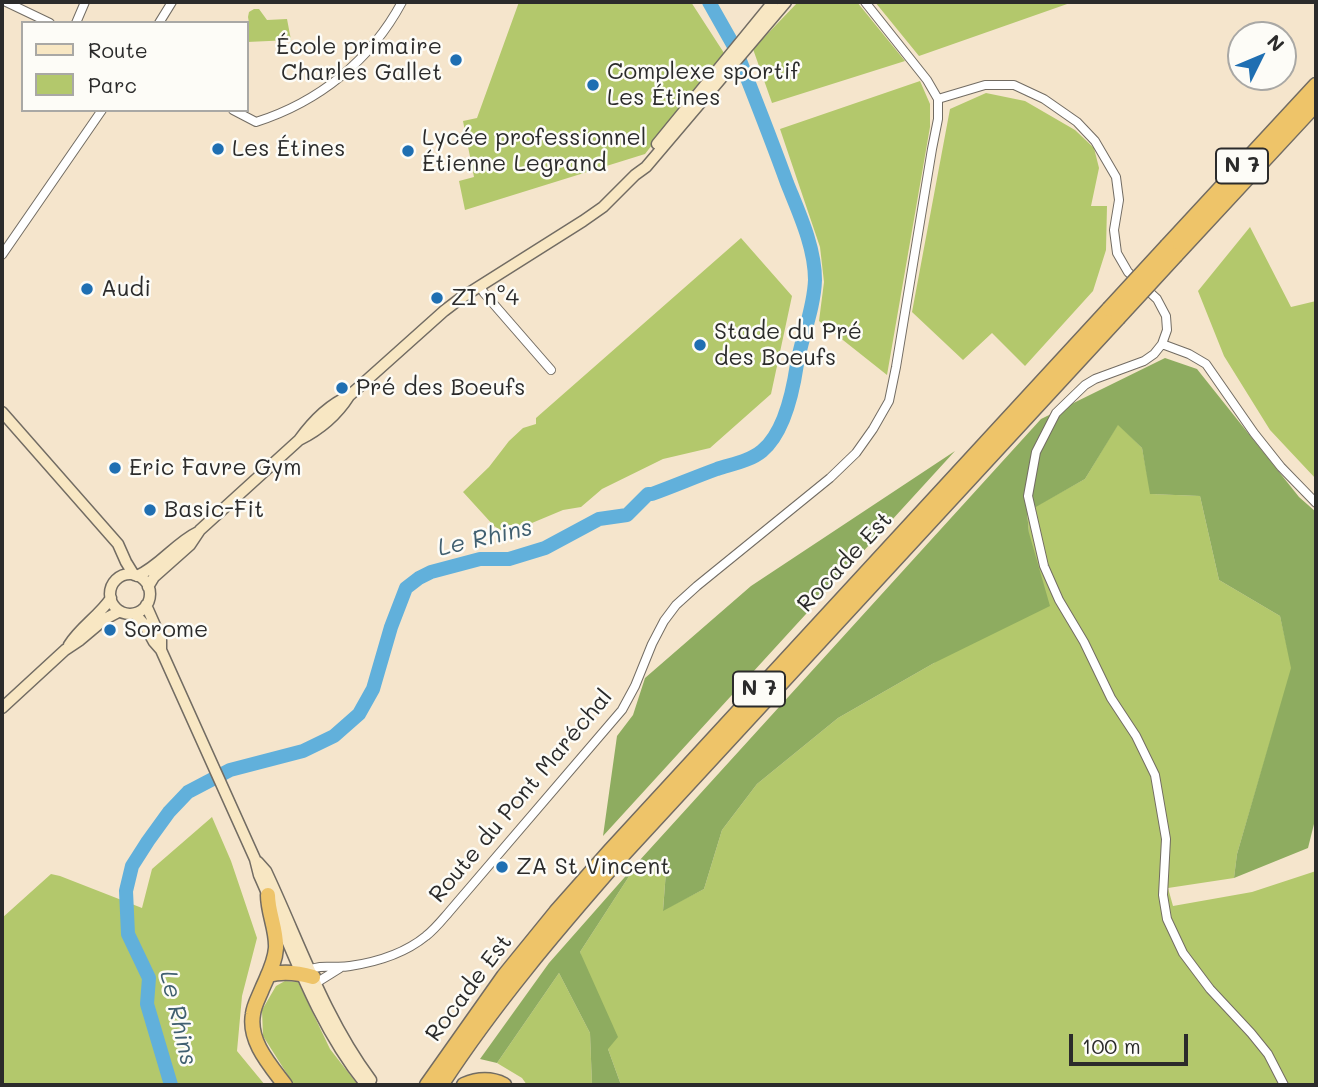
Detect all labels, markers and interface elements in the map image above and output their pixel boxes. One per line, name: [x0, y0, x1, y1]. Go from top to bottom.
legend: [21, 21, 248, 112]
north arrow: [1227, 21, 1297, 91]
text: N: [1262, 29, 1290, 56]
place label: École primaire Charles Gallet: [276, 33, 442, 87]
text: Route: [88, 36, 148, 63]
marker: École primaire Charles Gallet: [448, 52, 464, 68]
place label: Complexe sportif Les Étines: [607, 58, 800, 112]
text: Parc: [88, 71, 137, 98]
marker: Complexe sportif Les Étines: [585, 77, 601, 93]
place label: Lycée professionnel Étienne Legrand: [422, 124, 647, 178]
place label: Les Étines: [232, 135, 345, 163]
marker: Les Étines: [210, 141, 226, 157]
marker: Lycée professionnel Étienne Legrand: [400, 143, 416, 159]
road number: N 7: [1216, 148, 1268, 184]
place label: Audi: [101, 275, 151, 303]
marker: Audi: [79, 281, 95, 297]
place label: ZI n°4: [451, 284, 519, 312]
marker: ZI n°4: [429, 290, 445, 306]
place label: Stade du Pré des Boeufs: [714, 318, 862, 372]
marker: Stade du Pré des Boeufs: [692, 337, 708, 353]
place label: Pré des Boeufs: [356, 374, 525, 402]
marker: Pré des Boeufs: [334, 380, 350, 396]
place label: Eric Favre Gym: [129, 454, 302, 482]
marker: Eric Favre Gym: [107, 460, 123, 476]
place label: Basic-Fit: [164, 496, 264, 524]
marker: Basic-Fit: [142, 502, 158, 518]
street label: Rocade Est: [792, 506, 898, 618]
water label: Le Rhins: [435, 513, 535, 563]
place label: Sorome: [124, 616, 208, 644]
marker: Sorome: [102, 622, 118, 638]
road number: N 7: [733, 672, 785, 706]
street label: Route du Pont Maréchal: [424, 684, 618, 908]
place label: ZA St Vincent: [516, 853, 670, 881]
marker: ZA St Vincent: [494, 859, 510, 875]
street label: Rocade Est: [420, 929, 518, 1047]
water label: Le Rhins: [153, 968, 203, 1068]
scale bar: [1073, 1020, 1192, 1064]
text: 100 m: [1082, 1032, 1141, 1059]

